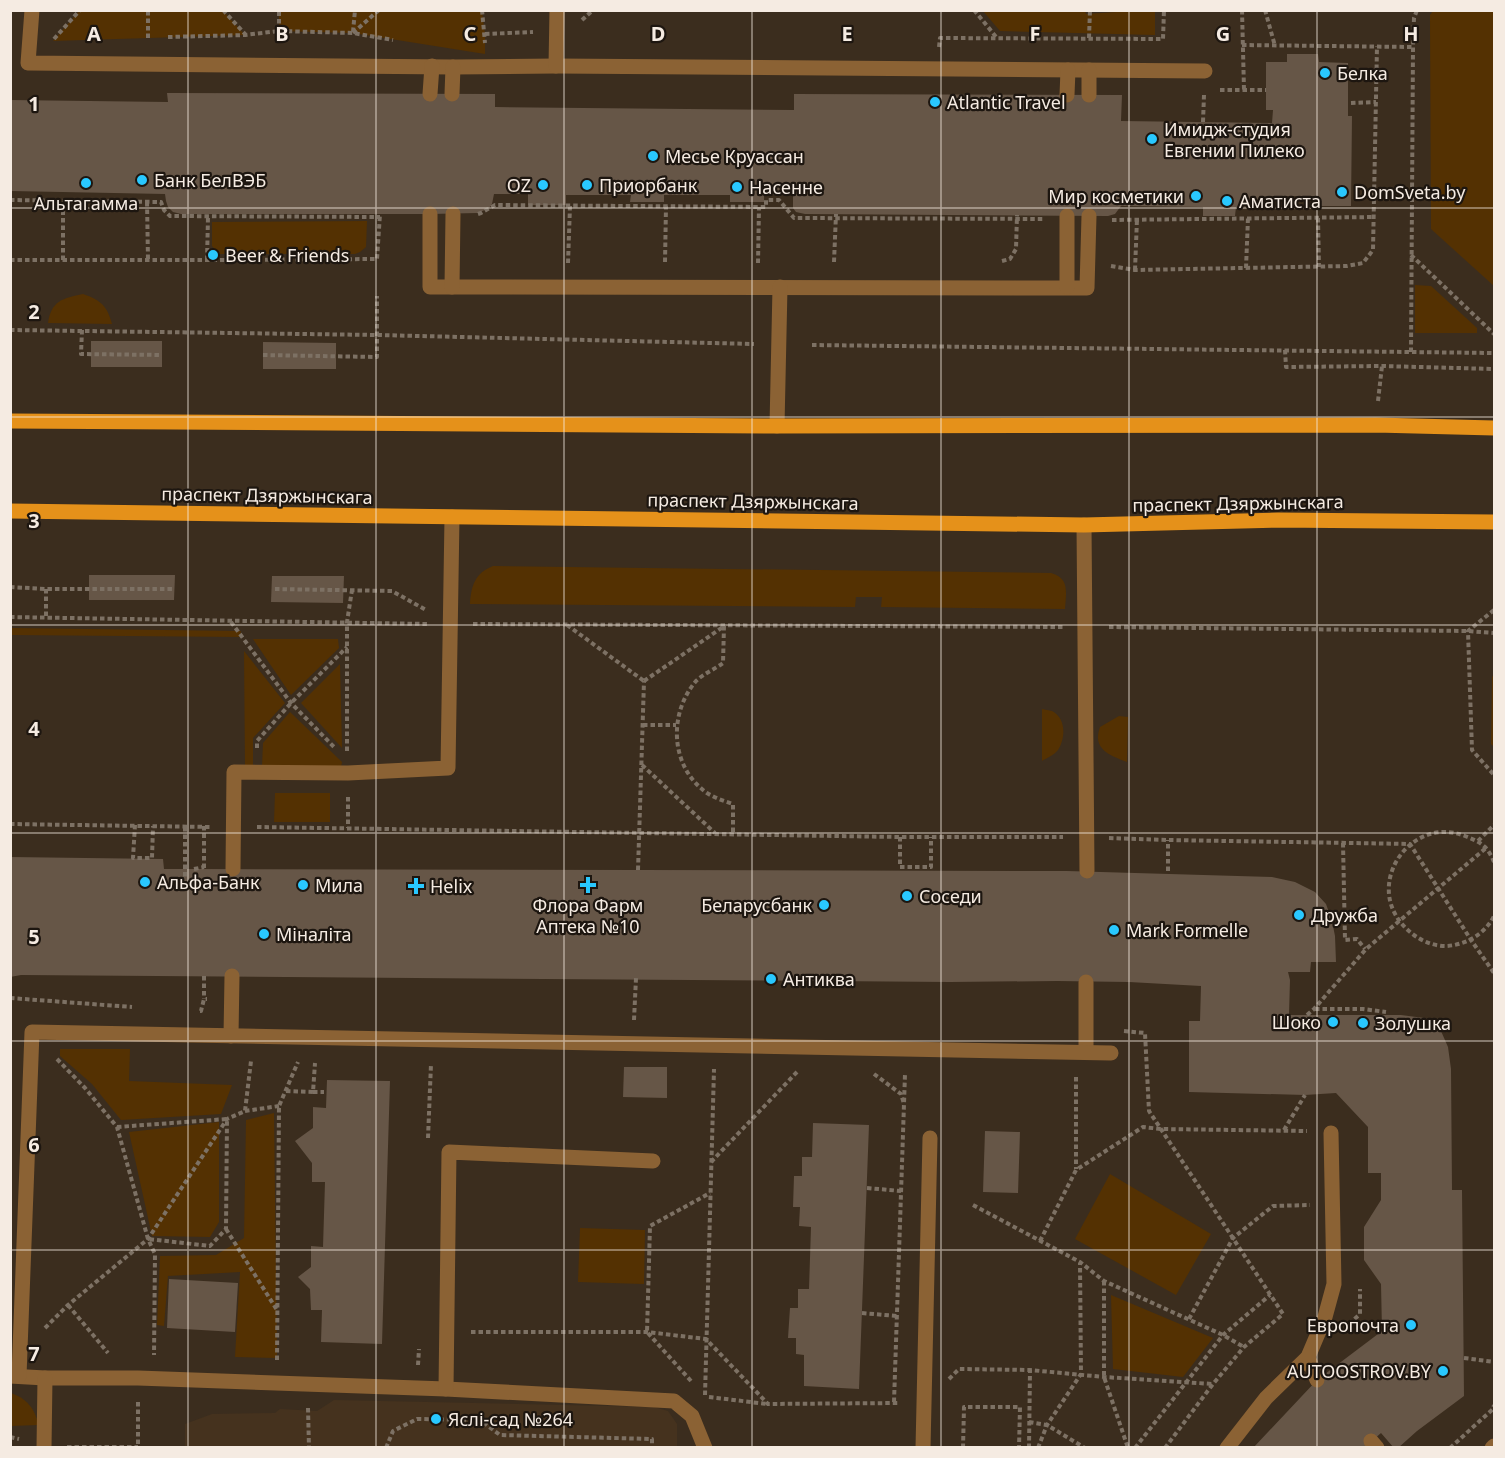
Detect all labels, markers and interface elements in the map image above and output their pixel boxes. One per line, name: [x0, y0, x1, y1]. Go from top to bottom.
text: A: [87, 20, 101, 47]
text: B: [275, 20, 289, 47]
text: C: [464, 20, 477, 47]
text: D: [651, 20, 665, 47]
text: E: [841, 20, 853, 47]
text: F: [1030, 20, 1040, 47]
text: G: [1216, 20, 1230, 47]
text: H: [1403, 20, 1419, 47]
place label: Белка: [1337, 61, 1388, 85]
marker: Белка: [1318, 66, 1332, 80]
text: 1: [28, 90, 40, 117]
place label: Atlantic Travel: [947, 90, 1066, 114]
marker: Atlantic Travel: [928, 95, 942, 109]
place label: Имидж-студия Евгении Пилеко: [1164, 117, 1305, 162]
marker: Имидж-студия Евгении Пилеко: [1145, 132, 1159, 146]
place label: Месье Круассан: [665, 144, 804, 168]
marker: Месье Круассан: [646, 149, 660, 163]
place label: Банк БелВЭБ: [154, 168, 266, 192]
marker: Банк БелВЭБ: [135, 173, 149, 187]
place label: OZ: [507, 173, 531, 197]
place label: Приорбанк: [599, 173, 698, 197]
place label: Насенне: [749, 175, 823, 199]
marker: Альтагамма: [79, 176, 93, 190]
marker: OZ: [536, 178, 550, 192]
marker: Приорбанк: [580, 178, 594, 192]
marker: Насенне: [730, 180, 744, 194]
place label: DomSveta.by: [1354, 180, 1466, 204]
place label: Мир косметики: [1048, 184, 1184, 208]
marker: DomSveta.by: [1335, 185, 1349, 199]
marker: Мир косметики: [1189, 189, 1203, 203]
place label: Аматиста: [1239, 189, 1321, 213]
place label: Альтагамма: [34, 191, 138, 215]
marker: Аматиста: [1220, 194, 1234, 208]
place label: Beer & Friends: [225, 243, 349, 267]
marker: Beer & Friends: [206, 248, 220, 262]
text: 2: [28, 298, 40, 325]
street label: праспект Дзяржынскага: [161, 481, 373, 509]
street label: праспект Дзяржынскага: [647, 487, 859, 515]
street label: праспект Дзяржынскага: [1132, 489, 1344, 517]
text: 3: [28, 507, 40, 534]
text: 4: [28, 715, 40, 742]
place label: Альфа-Банк: [157, 870, 260, 894]
place label: Мила: [315, 873, 363, 897]
place label: Helix: [430, 874, 473, 898]
marker: Альфа-Банк: [138, 875, 152, 889]
marker: Helix: [407, 877, 425, 895]
marker: Мила: [296, 878, 310, 892]
marker: Флора Фарм Аптека №10: [581, 878, 595, 892]
place label: Соседи: [919, 884, 982, 908]
marker: Соседи: [900, 889, 914, 903]
place label: Флора Фарм Аптека №10: [533, 893, 643, 938]
place label: Беларусбанк: [701, 893, 812, 917]
marker: Беларусбанк: [817, 898, 831, 912]
place label: Дружба: [1311, 903, 1378, 927]
marker: Дружба: [1292, 908, 1306, 922]
place label: Mark Formelle: [1126, 918, 1248, 942]
place label: Міналіта: [276, 922, 352, 946]
text: 5: [28, 923, 40, 950]
marker: Mark Formelle: [1107, 923, 1121, 937]
marker: Міналіта: [257, 927, 271, 941]
place label: Антиква: [783, 967, 855, 991]
marker: Антиква: [764, 972, 778, 986]
place label: Шоко: [1272, 1010, 1321, 1034]
place label: Золушка: [1375, 1011, 1451, 1035]
marker: Шоко: [1326, 1015, 1340, 1029]
marker: Золушка: [1356, 1016, 1370, 1030]
text: 6: [28, 1131, 40, 1158]
place label: Европочта: [1307, 1313, 1399, 1337]
marker: Европочта: [1404, 1318, 1418, 1332]
text: 7: [28, 1340, 40, 1367]
place label: AUTOOSTROV.BY: [1287, 1359, 1432, 1383]
marker: AUTOOSTROV.BY: [1436, 1364, 1450, 1378]
place label: Яслі-сад №264: [448, 1407, 573, 1431]
marker: Яслі-сад №264: [429, 1412, 443, 1426]

